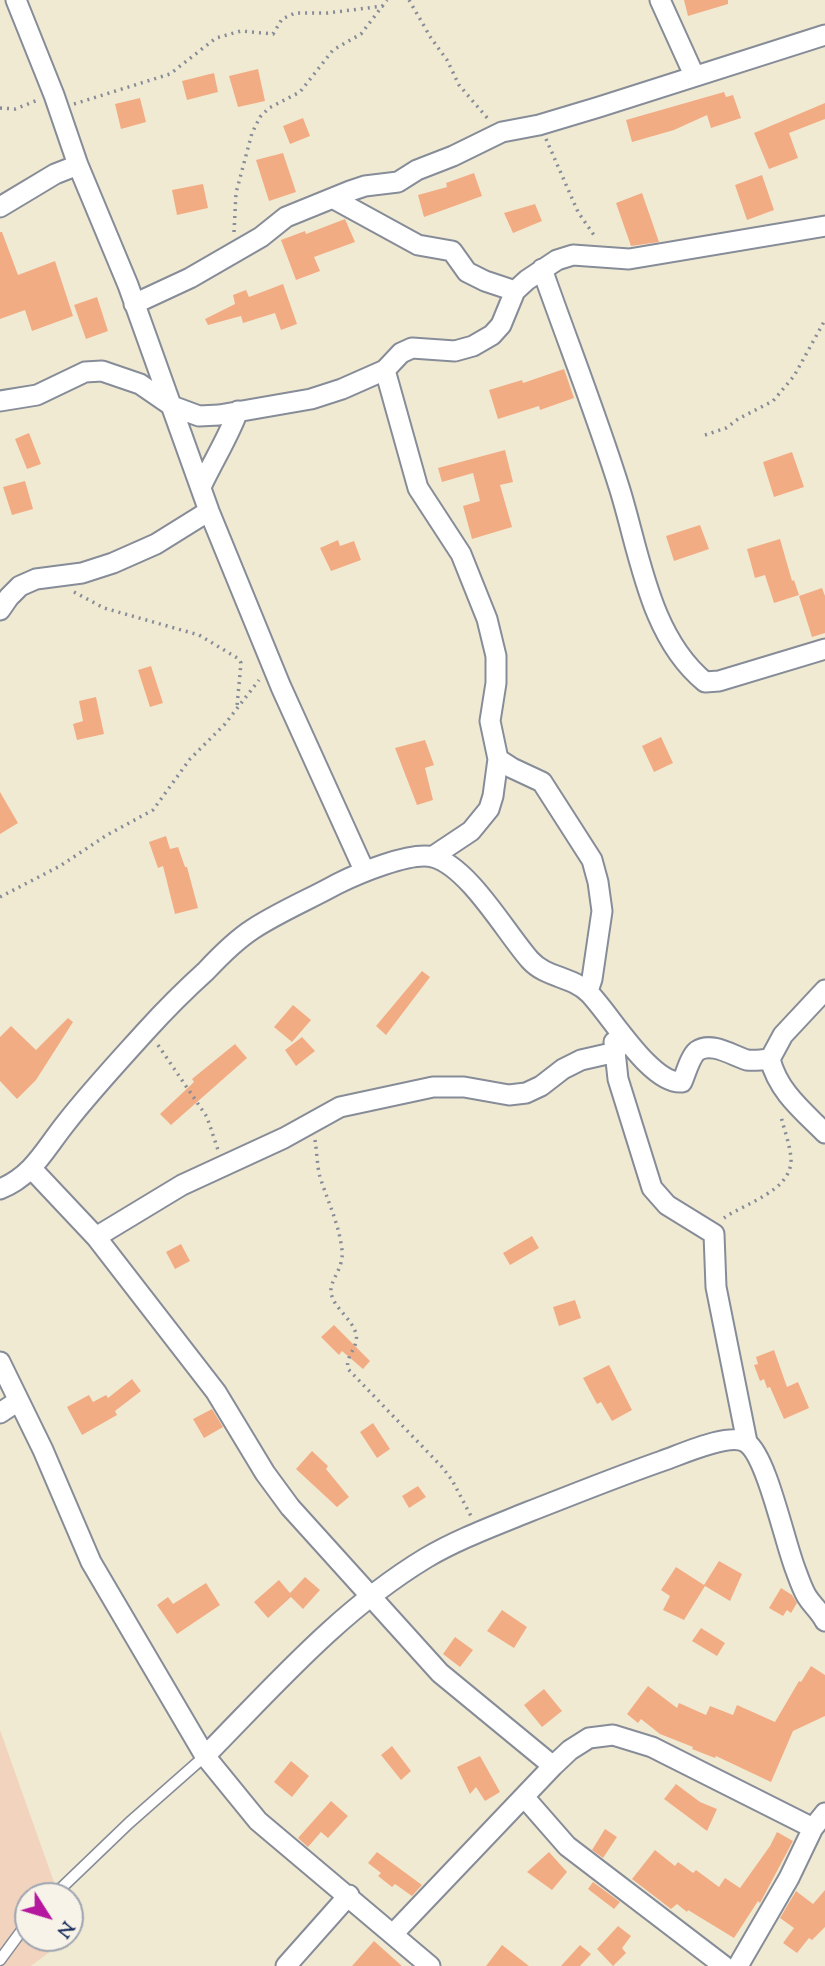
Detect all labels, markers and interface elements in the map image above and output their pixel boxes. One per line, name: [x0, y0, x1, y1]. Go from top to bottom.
north arrow: [14, 1882, 84, 1952]
text: N: [49, 1915, 80, 1943]

